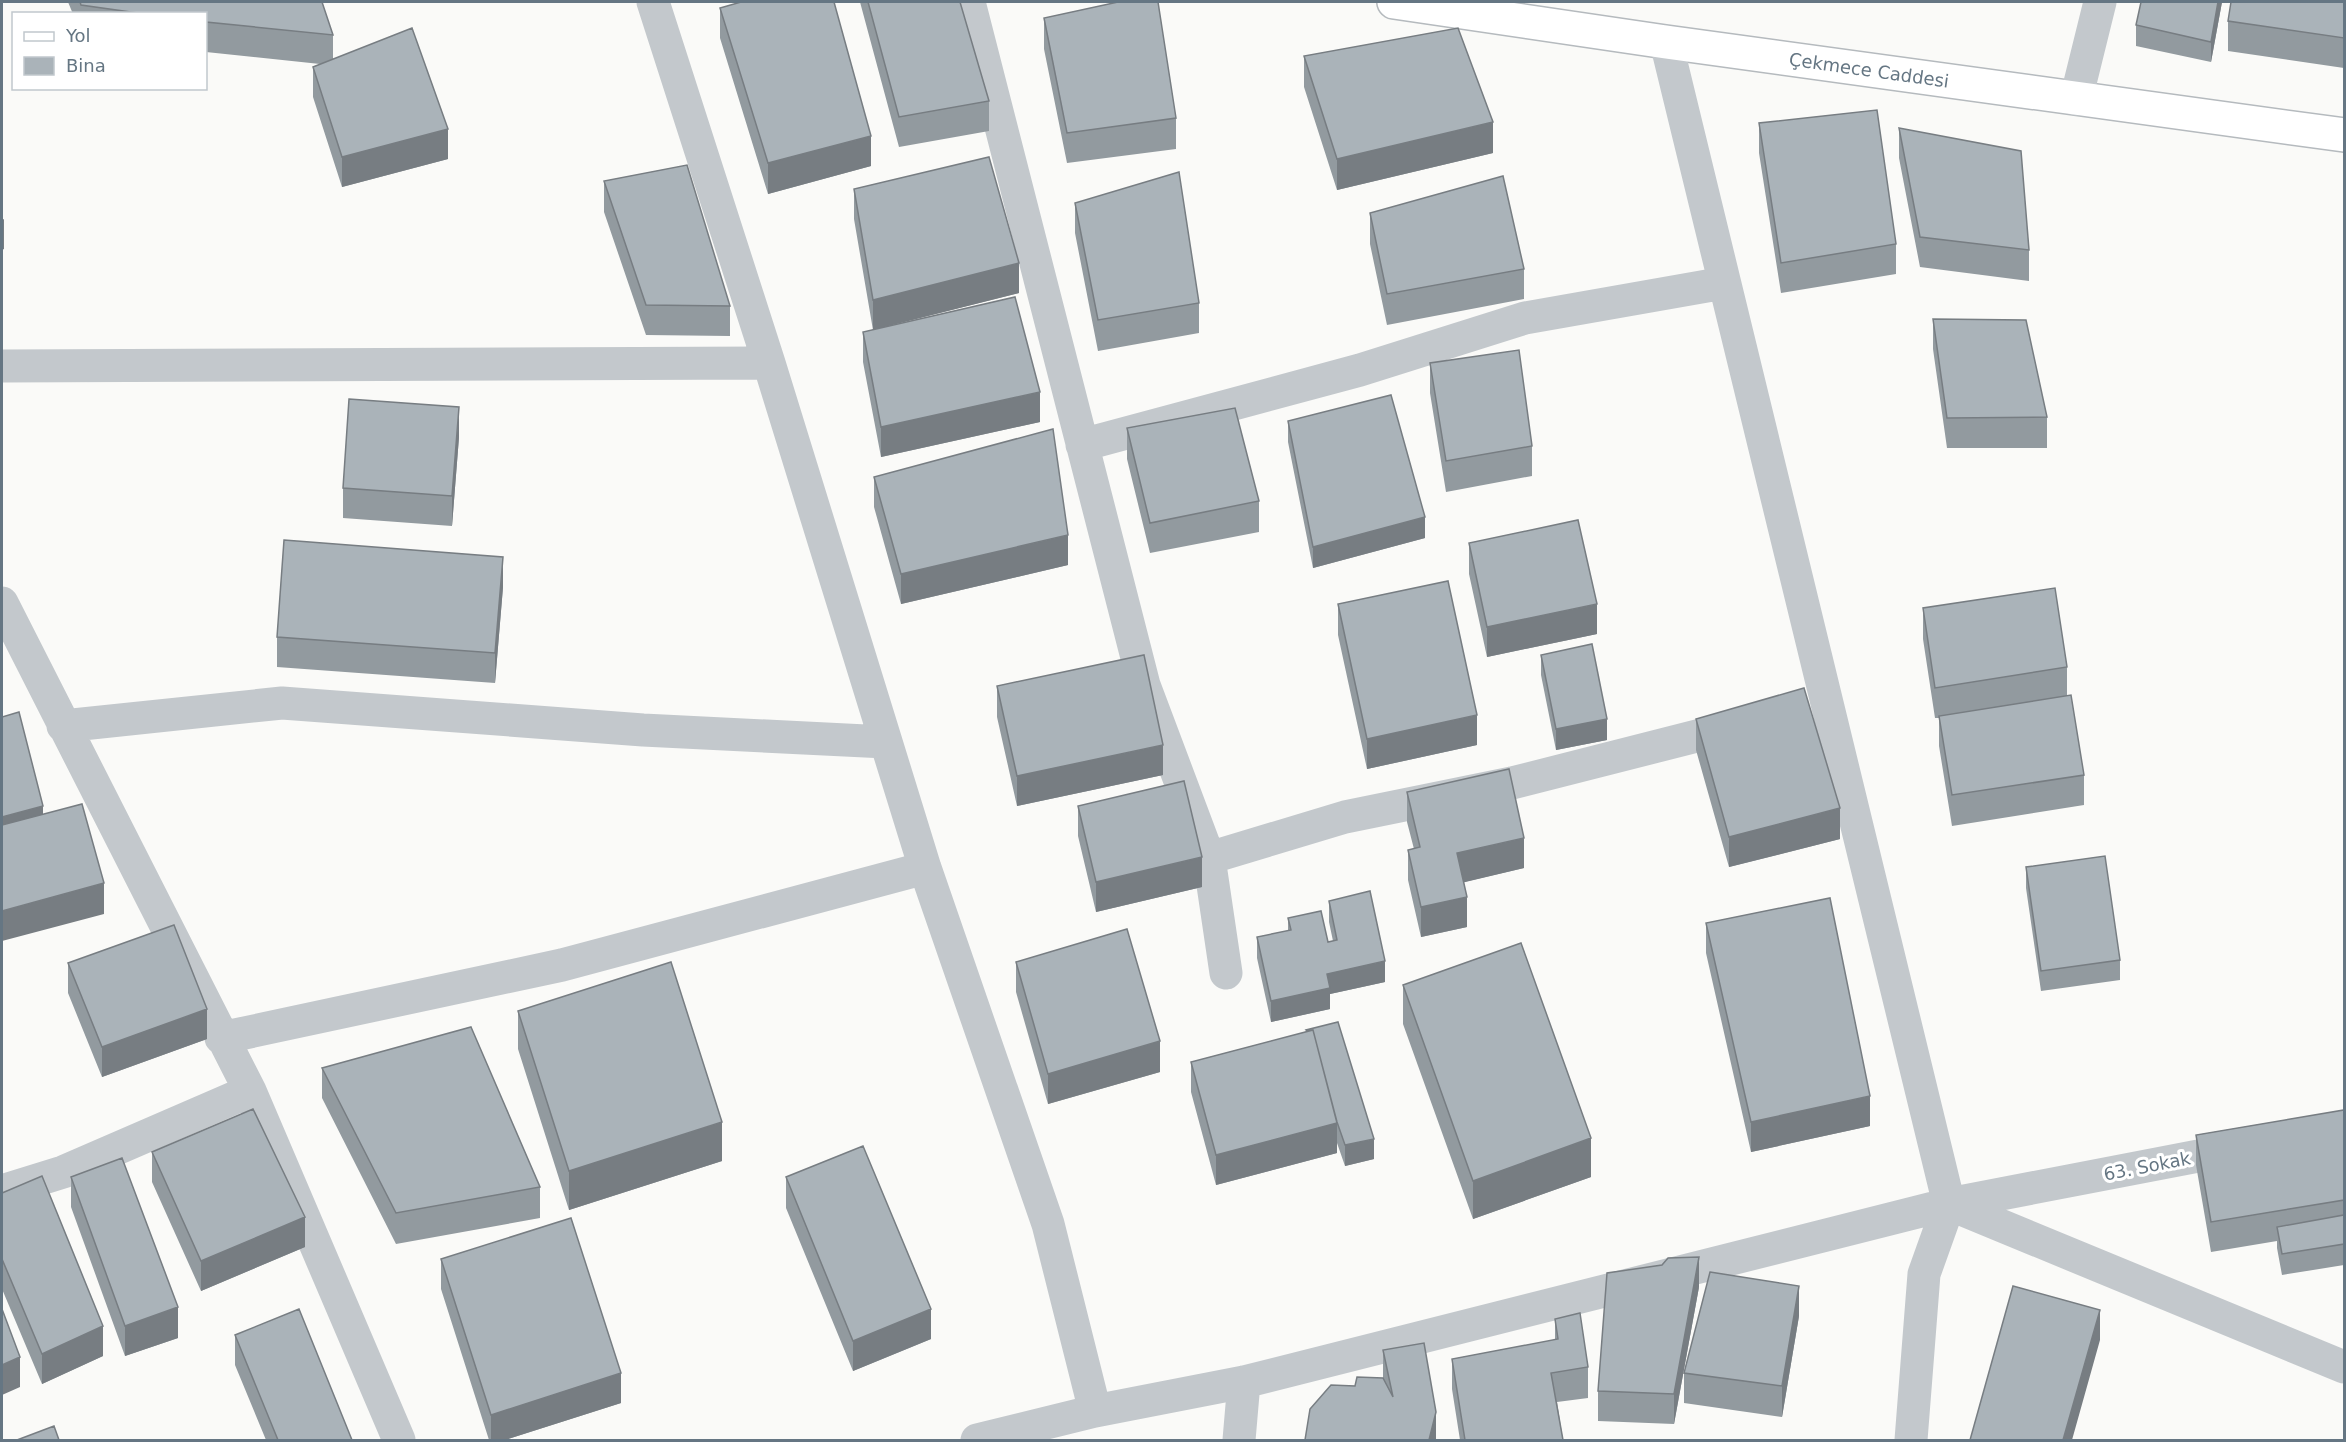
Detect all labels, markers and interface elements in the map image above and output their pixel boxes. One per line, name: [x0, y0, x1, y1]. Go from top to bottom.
legend: [12, 12, 207, 90]
text: Yol: [65, 25, 91, 46]
street label: Çekmece Caddesi: [1788, 48, 1950, 92]
text: Bina: [66, 55, 106, 76]
street label: 63. Sokak: [2102, 1147, 2193, 1185]

